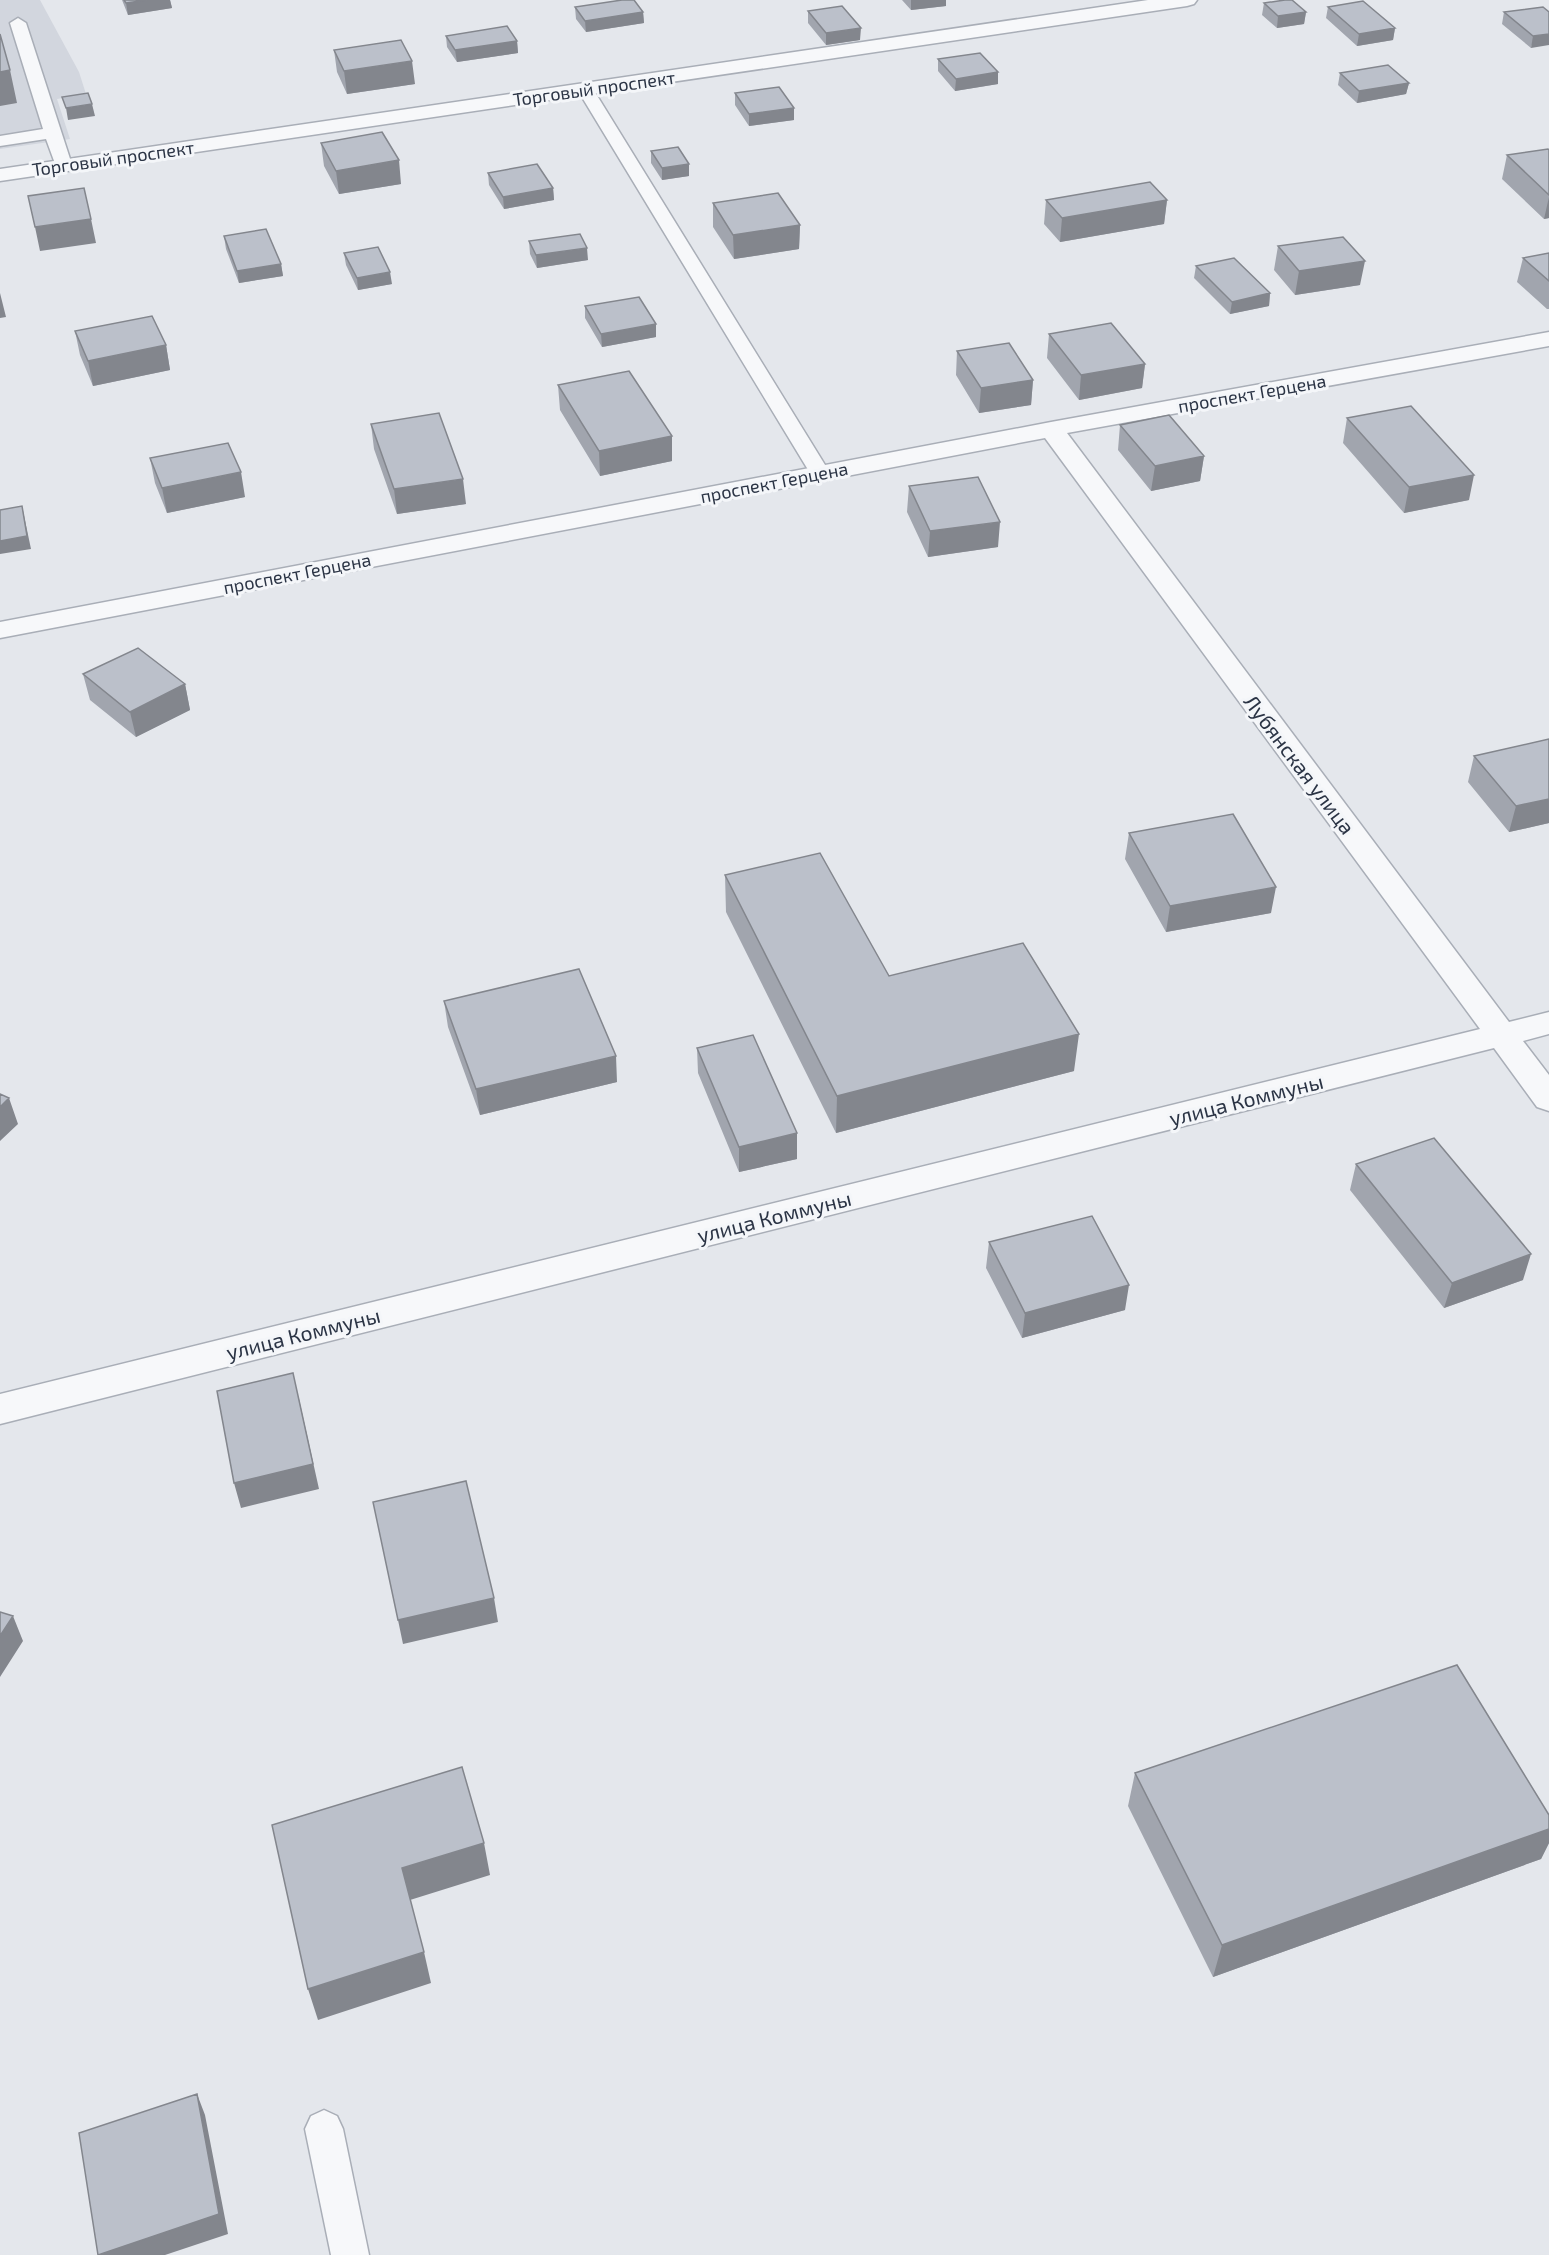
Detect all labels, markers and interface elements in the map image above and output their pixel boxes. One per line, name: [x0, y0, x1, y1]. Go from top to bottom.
street label: Торговый проспект: [511, 66, 677, 110]
street label: Торговый проспект: [30, 136, 196, 180]
street label: проспект Герцена: [1176, 369, 1328, 417]
street label: проспект Герцена: [698, 457, 850, 507]
street label: проспект Герцена: [221, 548, 373, 598]
street label: Лубянская улица: [1239, 689, 1361, 839]
street label: улица Коммуны: [1166, 1068, 1326, 1131]
street label: улица Коммуны: [694, 1185, 854, 1248]
street label: улица Коммуны: [223, 1302, 383, 1365]

